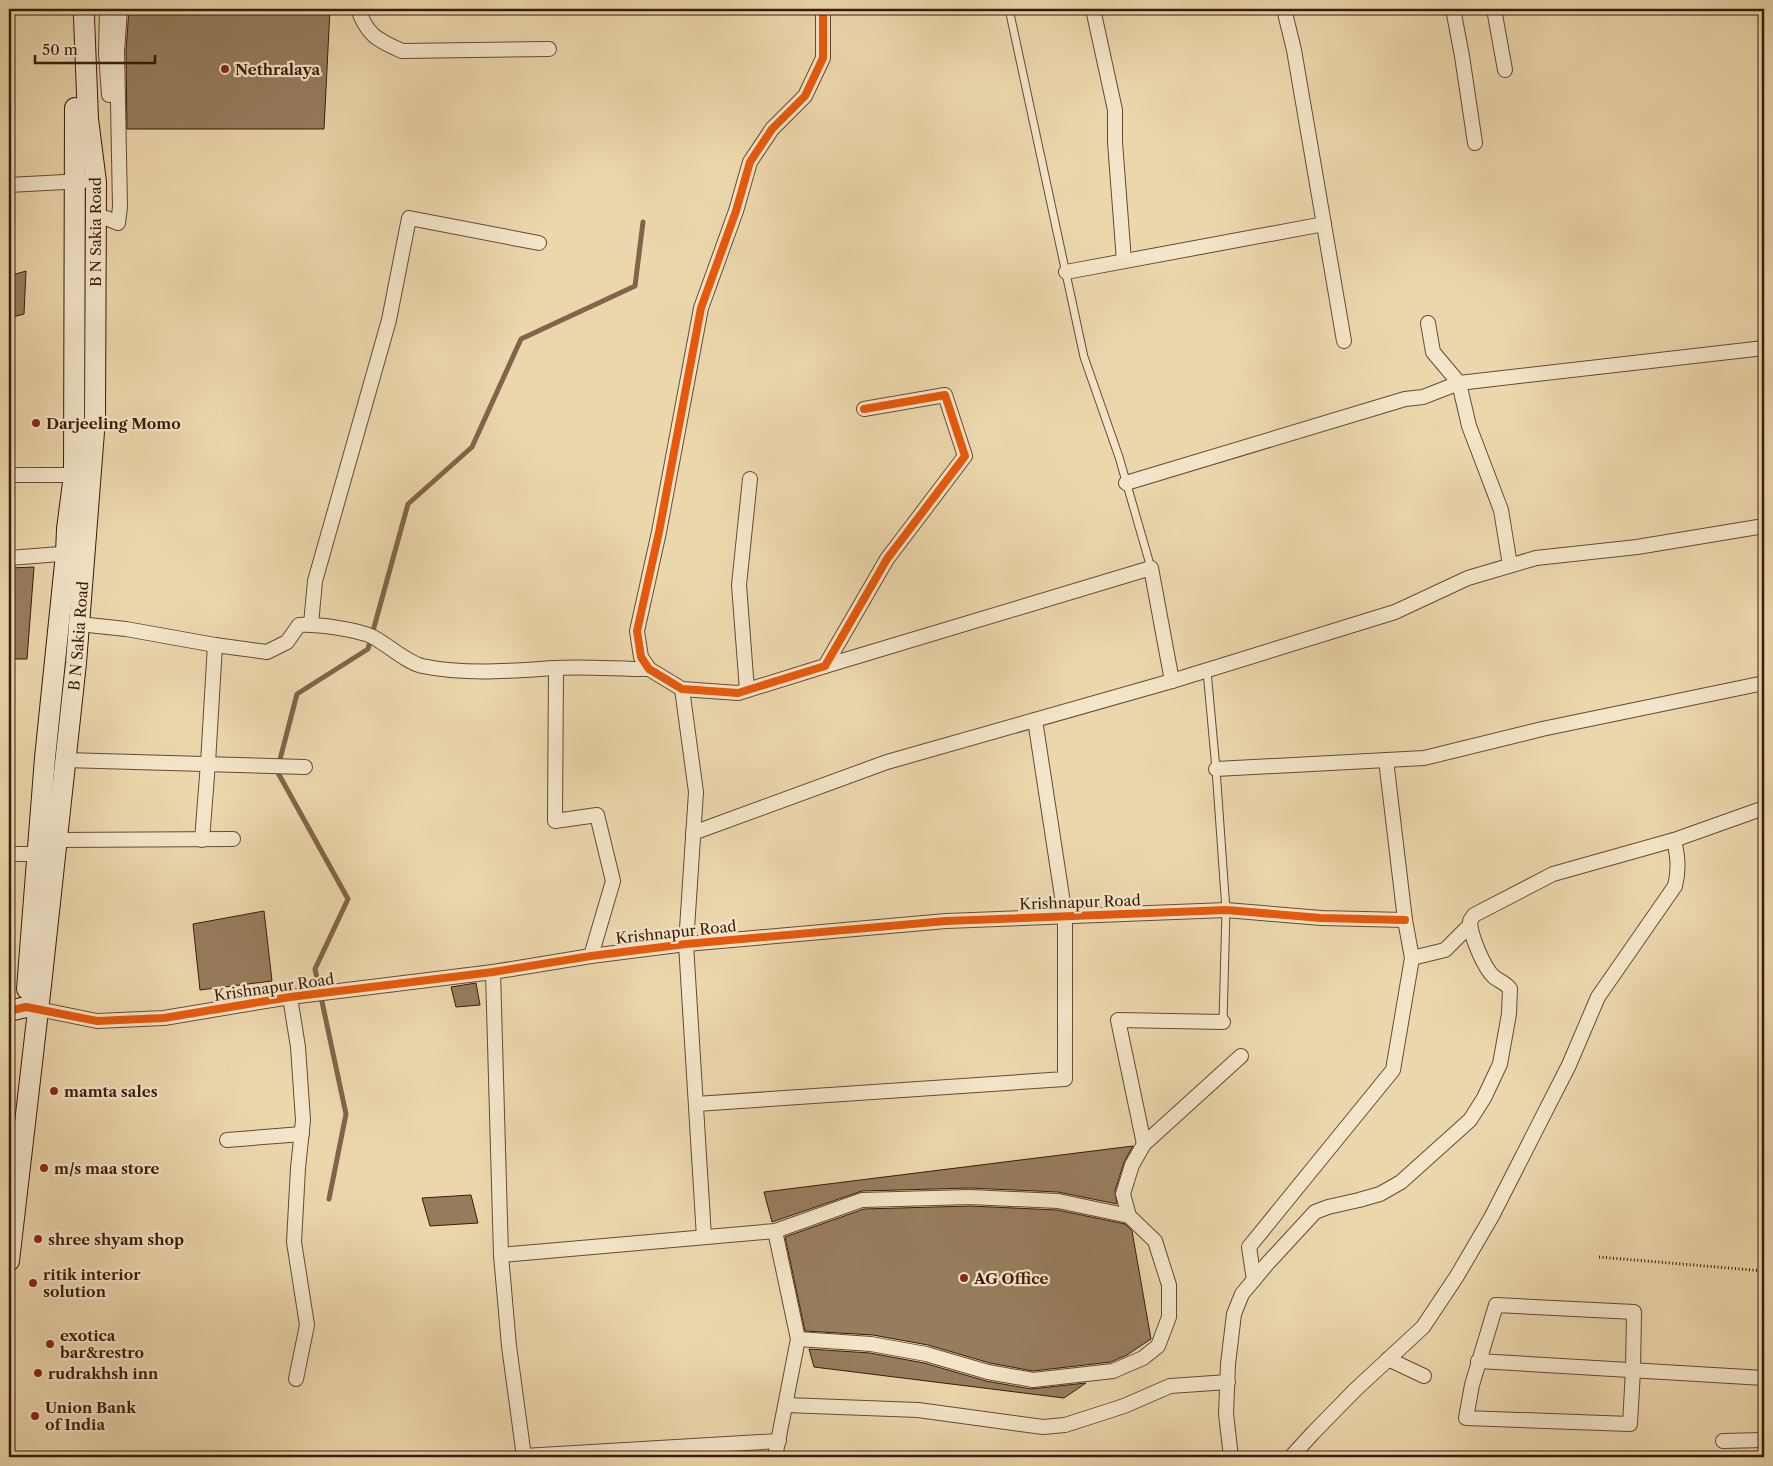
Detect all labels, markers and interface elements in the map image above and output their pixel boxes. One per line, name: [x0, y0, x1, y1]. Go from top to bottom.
scale bar: [35, 32, 155, 64]
text: 50 m: [42, 40, 78, 59]
place label: Nethralaya: [235, 60, 320, 79]
marker: Nethralaya: [219, 63, 231, 75]
street label: B N Sakia Road: [86, 177, 105, 287]
place label: Darjeeling Momo: [46, 414, 181, 433]
marker: Darjeeling Momo: [30, 417, 42, 429]
street label: B N Sakia Road: [64, 580, 92, 692]
street label: Krishnapur Road: [1019, 890, 1141, 914]
street label: Krishnapur Road: [615, 916, 737, 948]
street label: Krishnapur Road: [213, 969, 335, 1005]
place label: mamta sales: [64, 1082, 158, 1101]
marker: mamta sales: [48, 1085, 60, 1097]
place label: m/s maa store: [54, 1159, 160, 1178]
marker: m/s maa store: [38, 1162, 50, 1174]
place label: shree shyam shop: [48, 1230, 184, 1249]
marker: shree shyam shop: [32, 1233, 44, 1245]
place label: ritik interior solution: [43, 1265, 141, 1301]
place label: AG Office: [973, 1269, 1048, 1288]
marker: AG Office: [958, 1272, 970, 1284]
marker: ritik interior solution: [27, 1277, 39, 1289]
place label: exotica bar&restro: [59, 1326, 144, 1362]
marker: exotica bar&restro: [44, 1338, 56, 1350]
place label: rudrakhsh inn: [48, 1364, 159, 1383]
marker: rudrakhsh inn: [32, 1367, 44, 1379]
place label: Union Bank of India: [45, 1398, 137, 1434]
marker: Union Bank of India: [29, 1410, 41, 1422]

